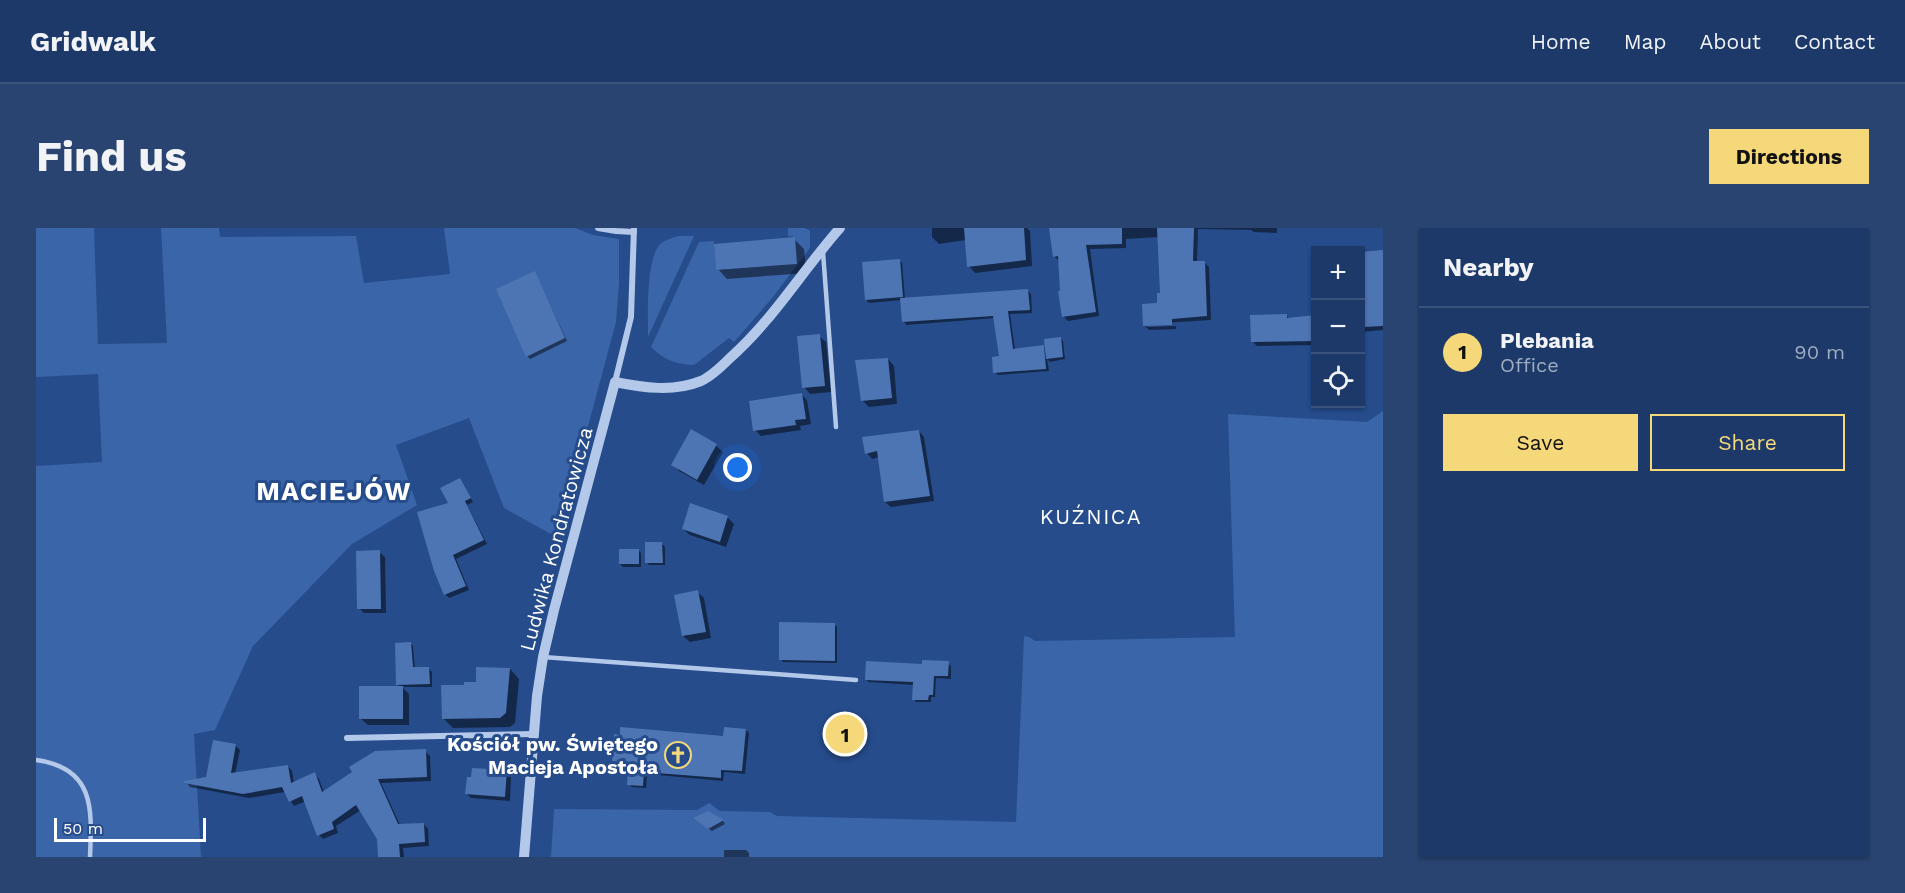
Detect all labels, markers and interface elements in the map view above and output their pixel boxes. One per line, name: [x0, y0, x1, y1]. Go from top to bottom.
text: Gridwalk: [30, 25, 156, 58]
text: Home: [1531, 29, 1591, 54]
text: Map: [1624, 29, 1667, 54]
text: About: [1700, 29, 1761, 54]
text: Contact: [1794, 29, 1875, 54]
button: Directions: [1709, 129, 1869, 184]
text: Find us: [36, 132, 187, 181]
map controls: [1311, 246, 1365, 408]
button: +: [1311, 246, 1365, 300]
text: Nearby: [1443, 252, 1534, 282]
button: −: [1311, 300, 1365, 354]
text: Plebania: [1500, 328, 1594, 353]
text: 1: [1458, 340, 1467, 364]
text: 90 m: [1794, 340, 1845, 364]
text: Office: [1500, 353, 1559, 377]
button: locate: [1311, 354, 1365, 408]
button: Save: [1443, 414, 1638, 471]
button: Share: [1650, 414, 1845, 471]
street label: Ludwika Kondratowicza: [515, 424, 597, 654]
your location: [723, 453, 752, 482]
district label: MACIEJÓW: [256, 476, 412, 506]
district label: KUŹNICA: [1040, 504, 1142, 529]
pin: 1: [826, 712, 864, 756]
place label: Kościół pw. Świętego Macieja Apostoła: [447, 732, 658, 779]
church icon: Kościół pw. Świętego Macieja Apostoła: [663, 740, 693, 770]
scale bar: [54, 815, 206, 842]
text: 50 m: [63, 819, 103, 838]

